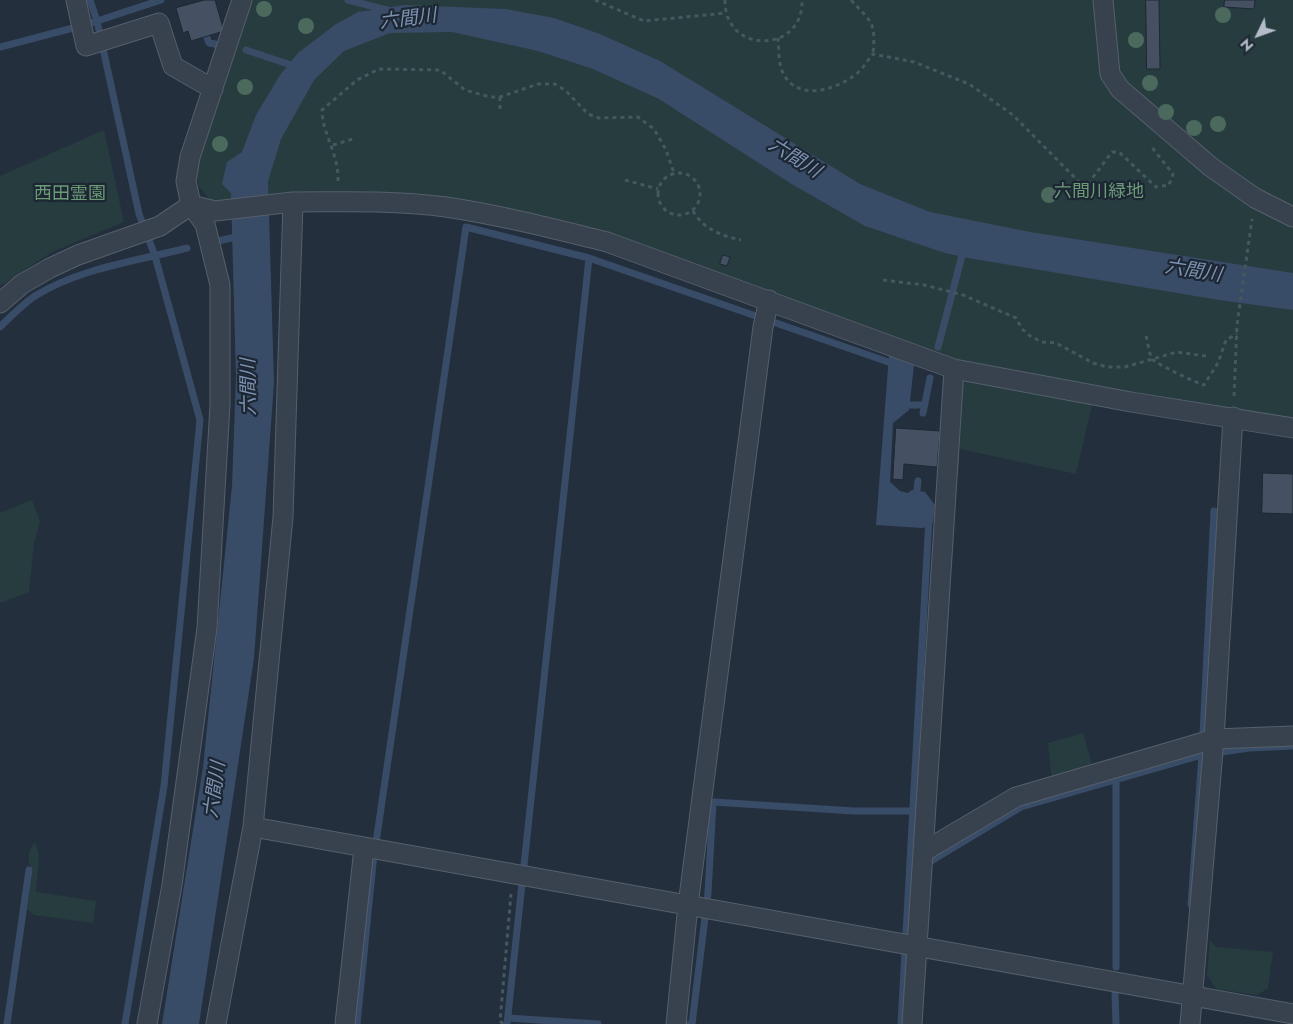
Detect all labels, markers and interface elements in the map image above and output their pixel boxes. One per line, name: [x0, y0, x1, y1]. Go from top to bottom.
water label: 六間川: [378, 5, 438, 35]
north arrow: [1233, 10, 1283, 60]
text: N: [1236, 34, 1258, 56]
water label: 六間川: [764, 134, 824, 184]
park label: 六間川緑地: [1054, 182, 1144, 204]
park label: 西田霊園: [34, 184, 106, 206]
water label: 六間川: [1163, 256, 1223, 288]
water label: 六間川: [238, 358, 262, 416]
water label: 六間川: [201, 760, 231, 820]

